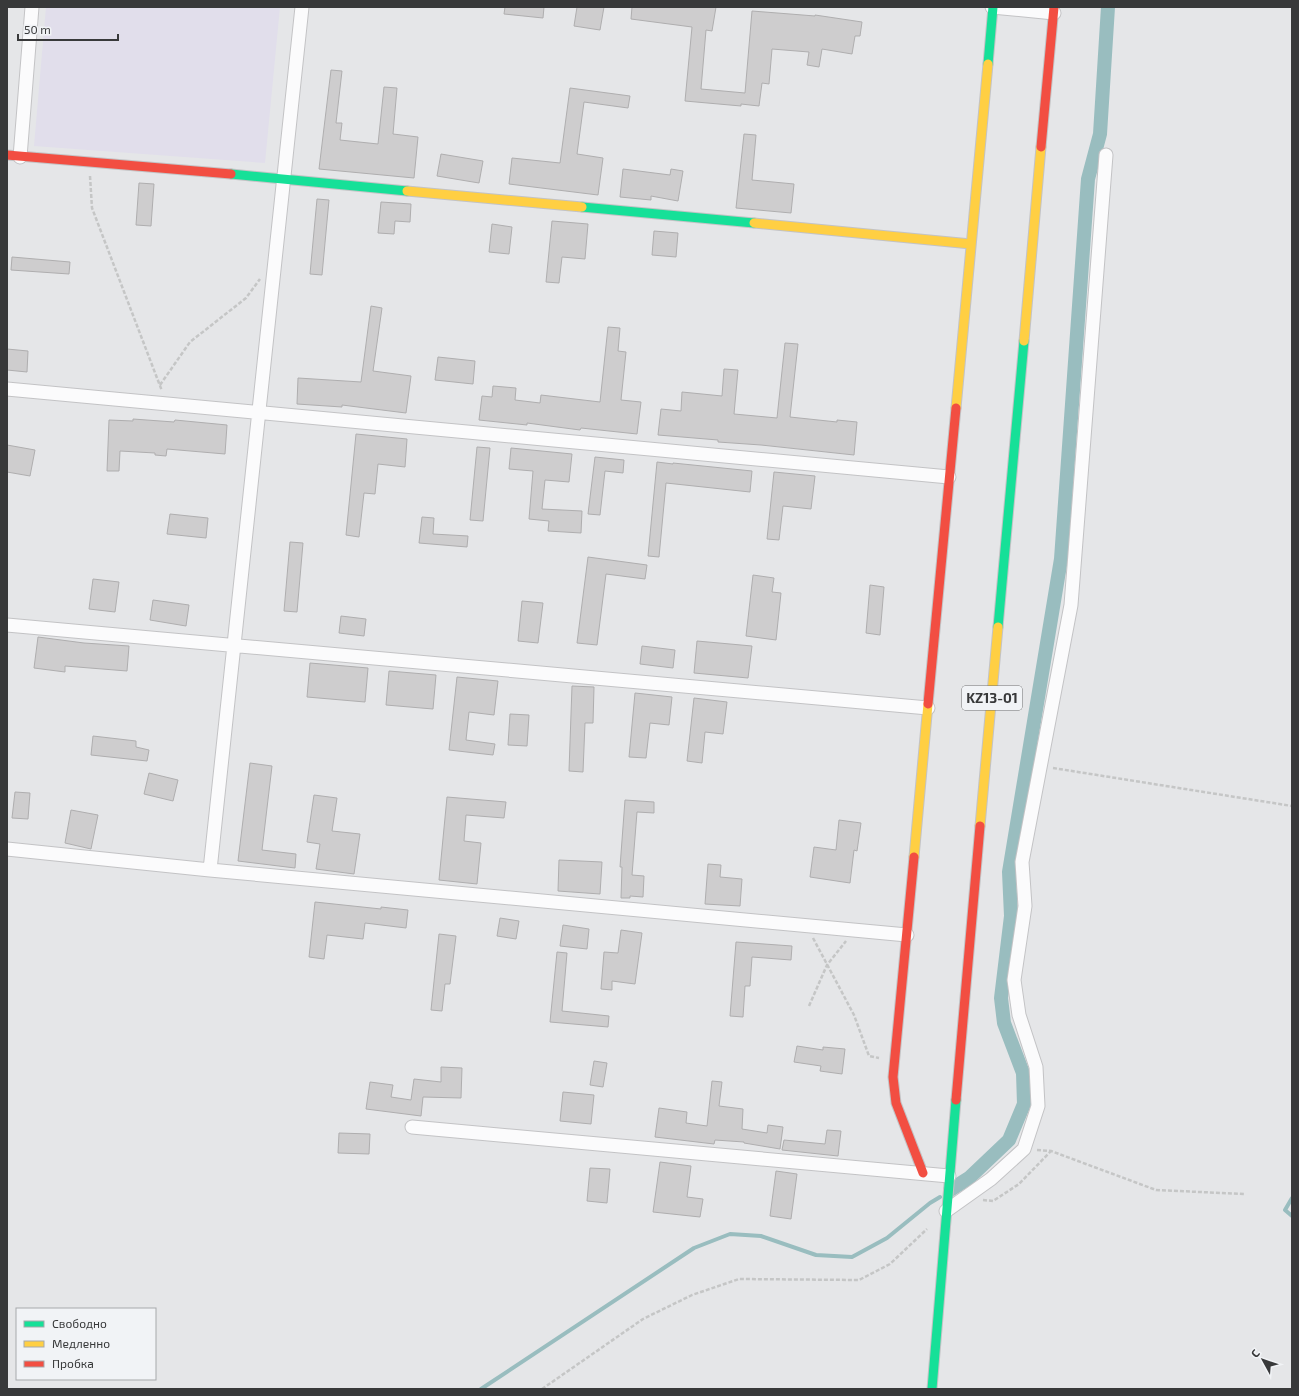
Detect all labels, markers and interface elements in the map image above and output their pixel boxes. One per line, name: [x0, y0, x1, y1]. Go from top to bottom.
scale bar: [18, 16, 118, 42]
text: 50 m: [24, 22, 51, 36]
road number: KZ13-01: [962, 686, 1022, 710]
legend: [16, 1308, 156, 1380]
text: Свободно: [52, 1316, 107, 1330]
text: Медленно: [52, 1336, 110, 1350]
north arrow: [1243, 1340, 1283, 1380]
text: С: [1248, 1346, 1262, 1360]
text: Пробка: [52, 1356, 94, 1370]

